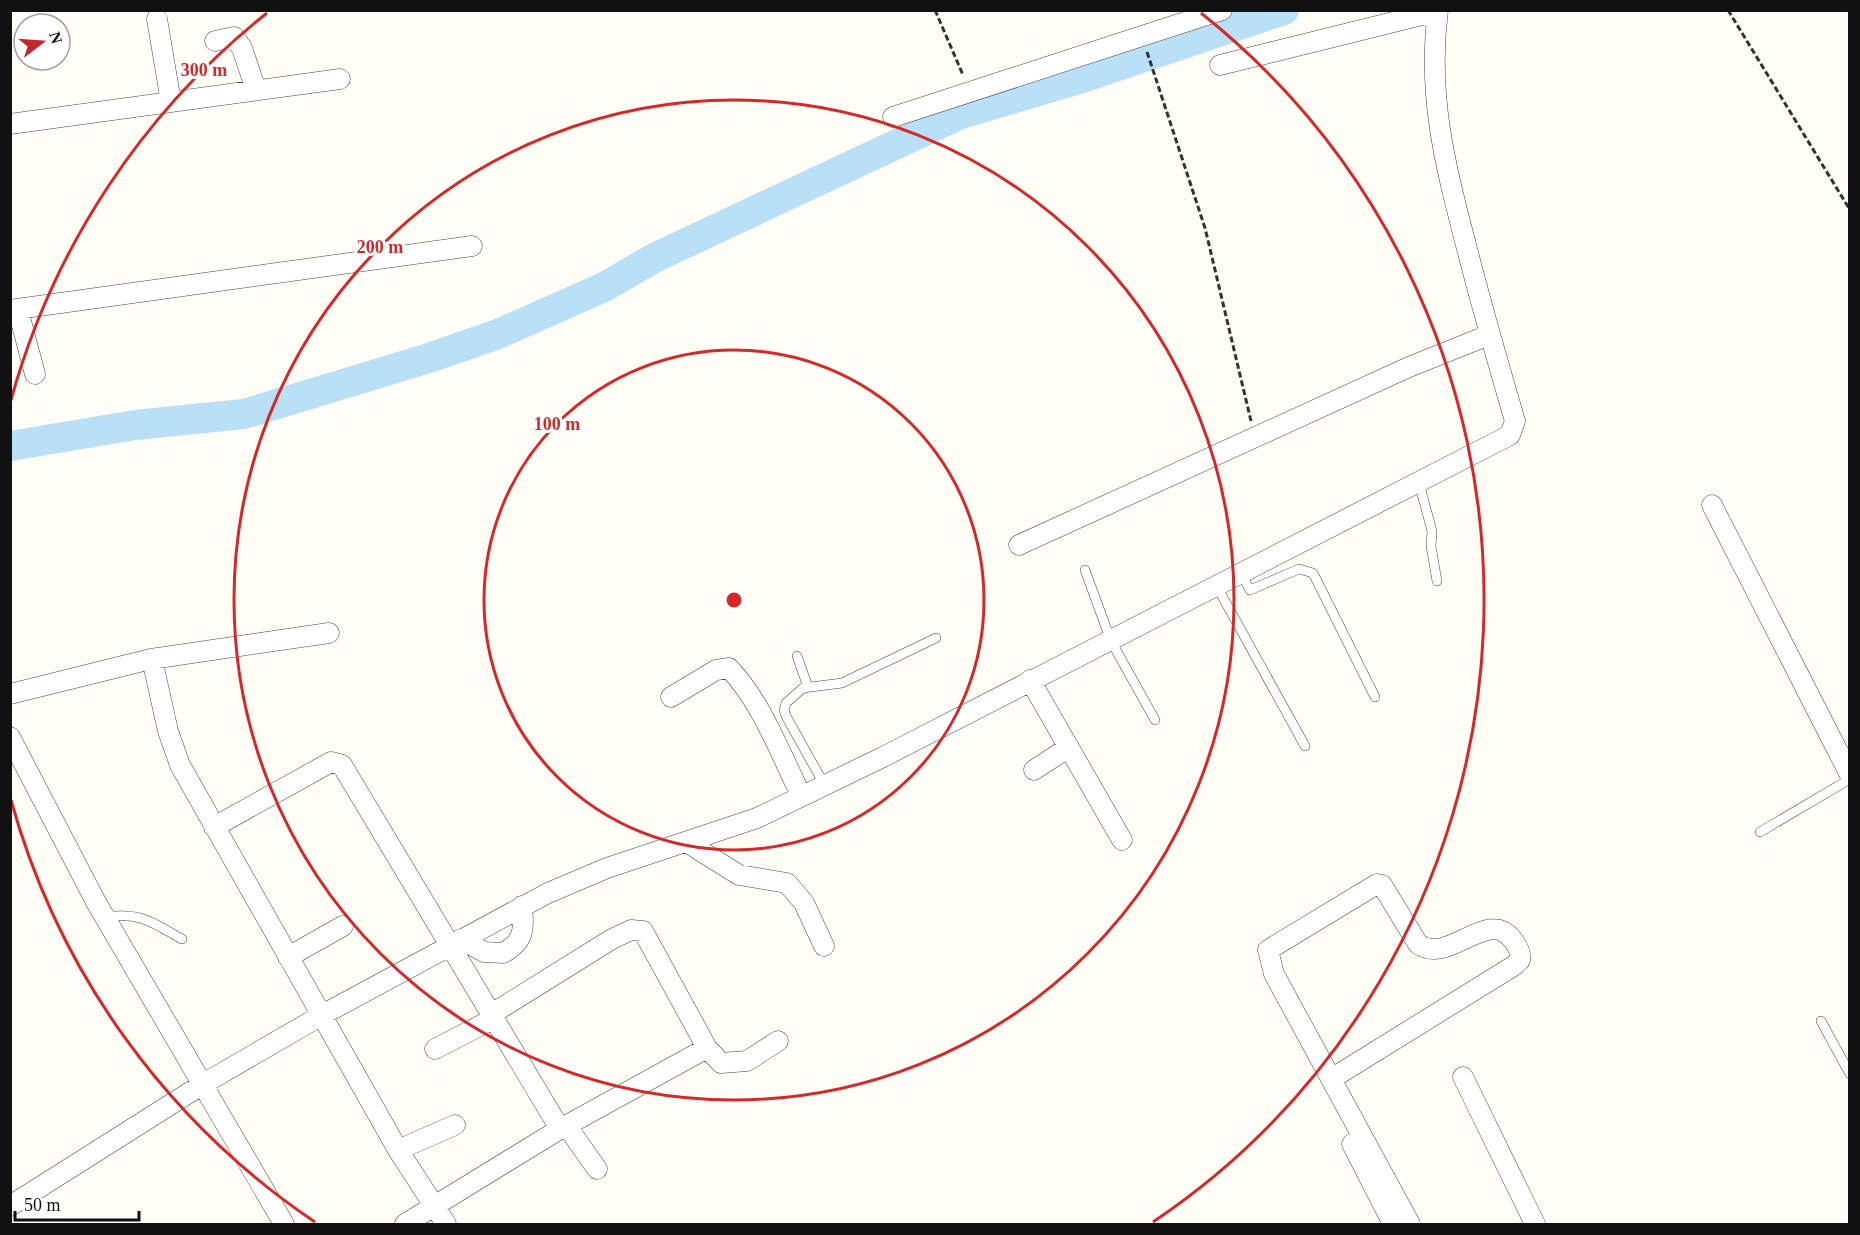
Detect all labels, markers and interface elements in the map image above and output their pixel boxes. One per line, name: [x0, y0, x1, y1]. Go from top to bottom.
north arrow: [12, 12, 72, 72]
text: N: [46, 30, 66, 46]
text: 300 m: [181, 60, 227, 80]
text: 200 m: [357, 237, 403, 257]
text: 100 m: [534, 414, 580, 434]
centre of rings: [724, 590, 744, 610]
scale bar: [15, 1184, 140, 1222]
text: 50 m: [24, 1195, 61, 1215]

